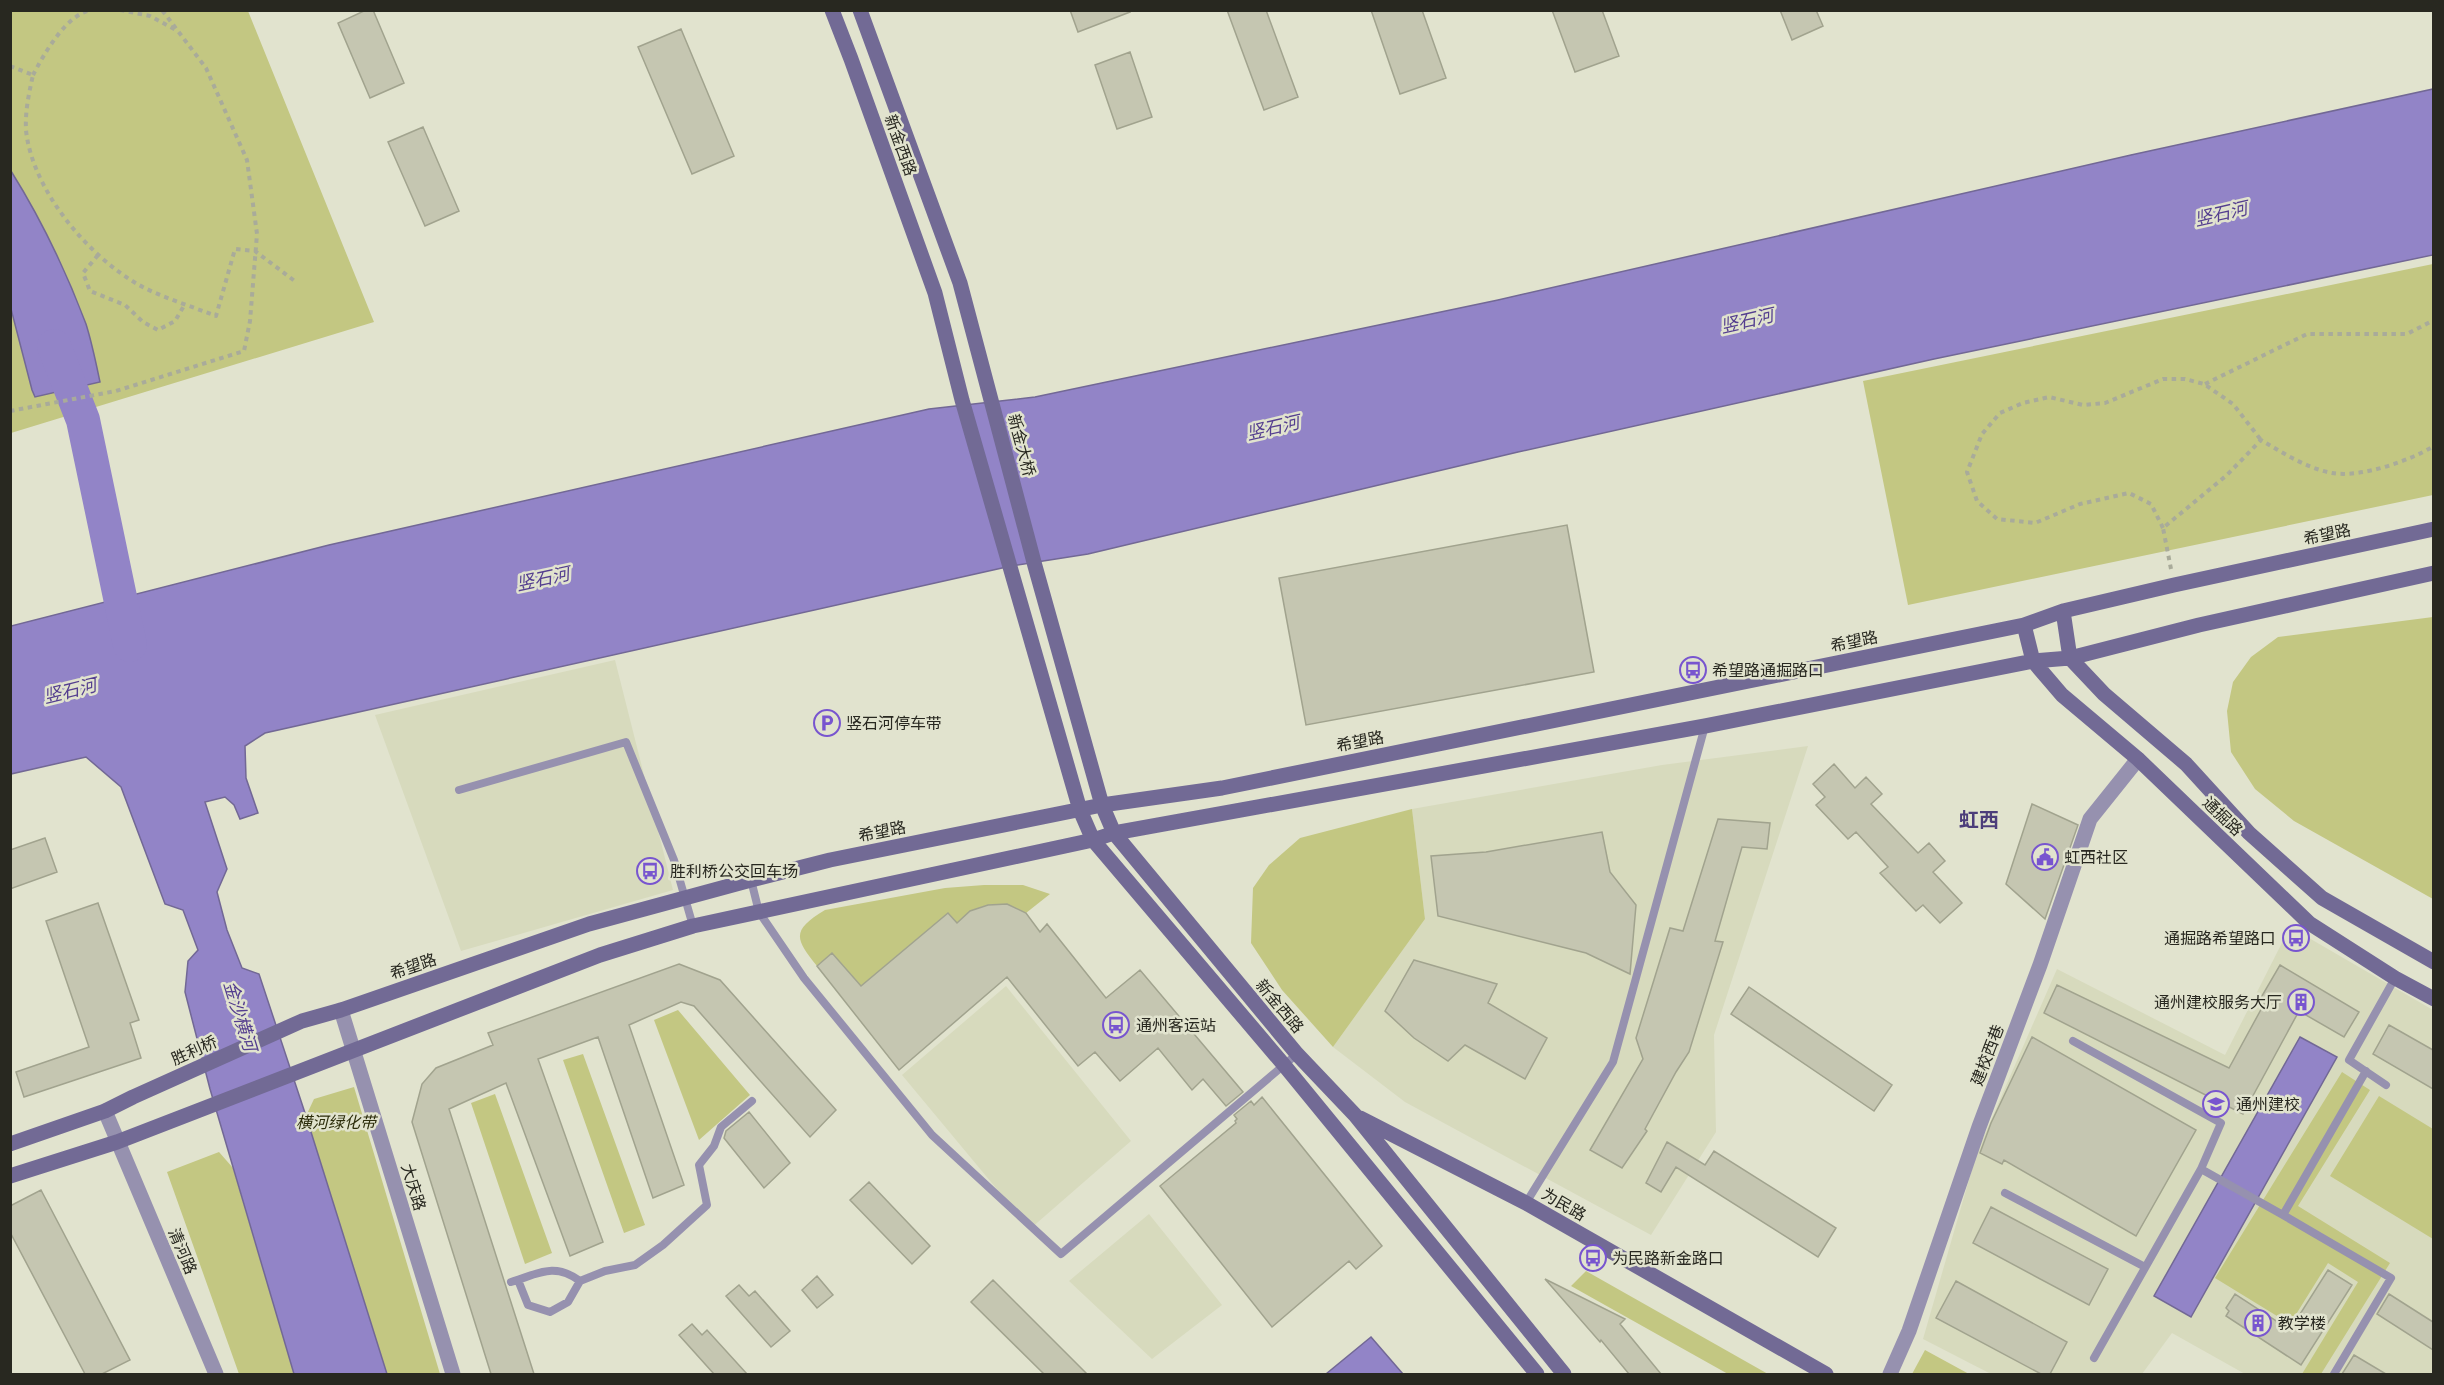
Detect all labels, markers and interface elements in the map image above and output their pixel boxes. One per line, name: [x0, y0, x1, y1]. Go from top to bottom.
street label: 新金西路: [880, 111, 922, 179]
water label: 竖石河: [2192, 195, 2253, 231]
water label: 竖石河: [1718, 302, 1779, 338]
water label: 竖石河: [1244, 409, 1305, 445]
street label: 新金大桥: [1003, 411, 1041, 479]
street label: 希望路: [2301, 518, 2353, 550]
water label: 竖石河: [514, 560, 575, 595]
street label: 希望路: [1828, 625, 1880, 657]
bus stop icon: 希望路通掘路口: [1678, 655, 1708, 685]
place label: 希望路通掘路口: [1712, 659, 1824, 681]
water label: 竖石河: [41, 671, 102, 708]
parking icon: 竖石河停车带: [812, 708, 842, 738]
place label: 竖石河停车带: [846, 712, 942, 734]
street label: 希望路: [1334, 726, 1386, 756]
street label: 通掘路: [2198, 791, 2248, 841]
district label: 虹西: [1959, 806, 1999, 833]
street label: 希望路: [856, 816, 908, 846]
public building icon: 虹西社区: [2030, 842, 2060, 872]
place label: 虹西社区: [2064, 846, 2128, 868]
bus stop icon: 胜利桥公交回车场: [635, 856, 665, 886]
place label: 胜利桥公交回车场: [670, 860, 798, 882]
bus stop icon: 通掘路希望路口: [2281, 923, 2311, 953]
place label: 通掘路希望路口: [2164, 927, 2276, 949]
street label: 希望路: [387, 948, 439, 984]
street label: 新金西路: [1251, 974, 1309, 1038]
water label: 金沙横河: [219, 978, 264, 1057]
building icon: 通州建校服务大厅: [2286, 987, 2316, 1017]
place label: 通州建校服务大厅: [2154, 991, 2282, 1013]
bus stop icon: 通州客运站: [1101, 1010, 1131, 1040]
place label: 通州客运站: [1136, 1014, 1216, 1036]
street label: 建校西巷: [1965, 1021, 2009, 1089]
street label: 胜利桥: [168, 1030, 220, 1070]
school or university icon: 通州建校: [2201, 1089, 2231, 1119]
place label: 通州建校: [2236, 1093, 2300, 1115]
park label: 横河绿化带: [296, 1111, 379, 1133]
street label: 大庆路: [396, 1161, 432, 1213]
street label: 为民路: [1538, 1182, 1590, 1226]
street label: 清河路: [163, 1225, 203, 1277]
bus stop icon: 为民路新金路口: [1578, 1243, 1608, 1273]
place label: 为民路新金路口: [1612, 1247, 1724, 1269]
building icon: 教学楼: [2243, 1308, 2273, 1338]
place label: 教学楼: [2278, 1312, 2326, 1334]

